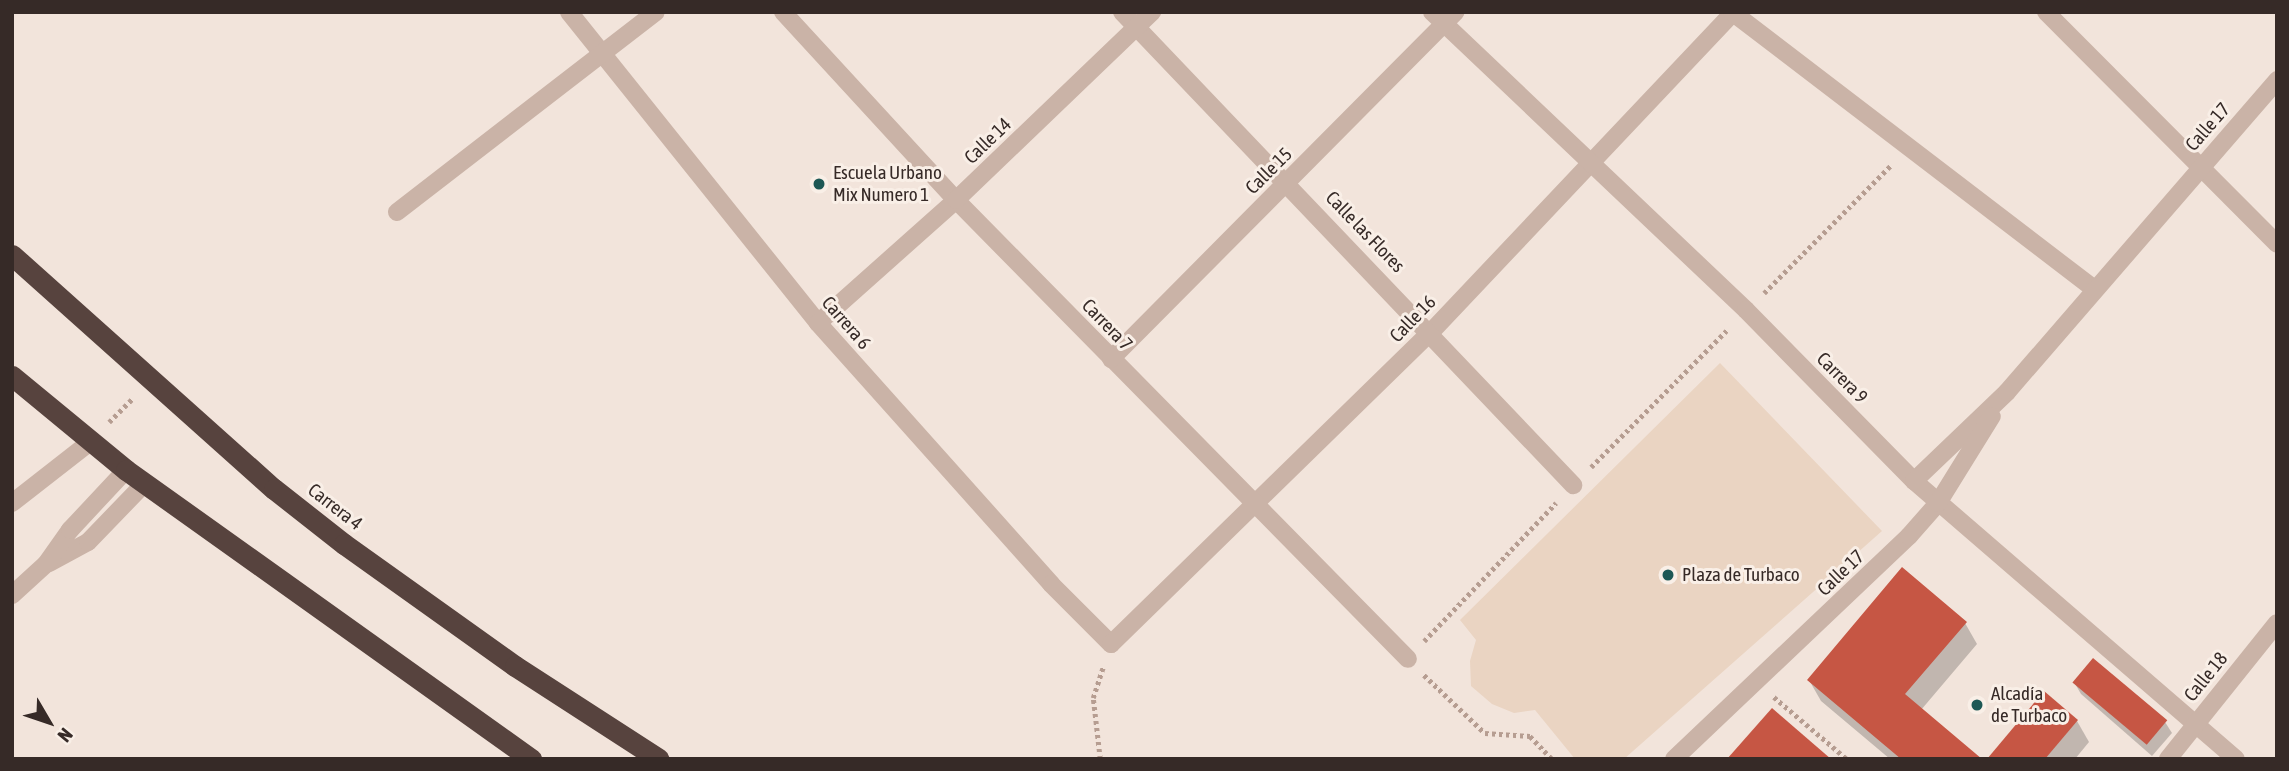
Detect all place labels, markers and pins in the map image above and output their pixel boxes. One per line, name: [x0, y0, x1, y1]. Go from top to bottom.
place label: Escuela Urbano Mix Numero 1: [833, 162, 942, 206]
marker: Escuela Urbano Mix Numero 1: [811, 176, 827, 192]
place label: Plaza de Turbaco: [1682, 564, 1800, 586]
marker: Plaza de Turbaco: [1660, 567, 1676, 583]
place label: Alcadía de Turbaco: [1991, 683, 2067, 727]
marker: Alcadía de Turbaco: [1969, 697, 1985, 713]

